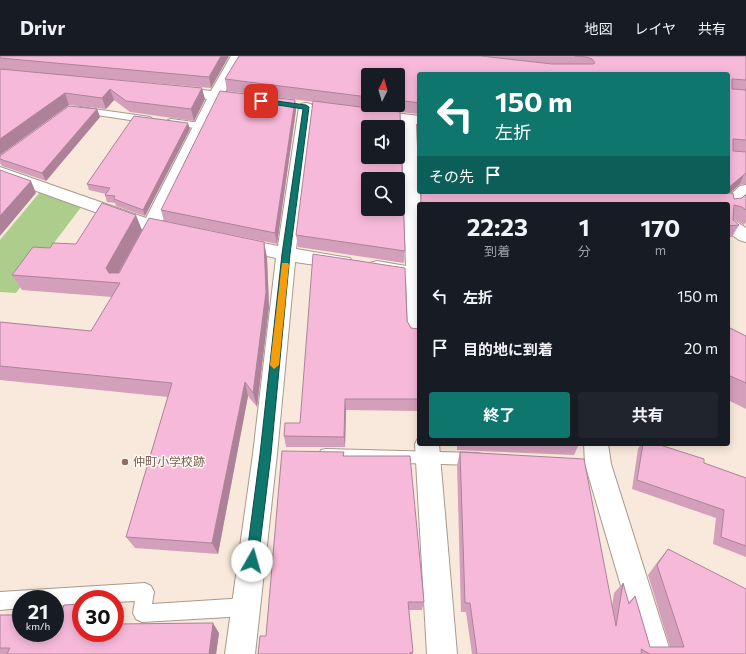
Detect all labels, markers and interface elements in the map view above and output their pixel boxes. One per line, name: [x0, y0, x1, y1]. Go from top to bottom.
text: Drivr: [20, 16, 65, 39]
text: 地図: [584, 20, 612, 37]
text: レイヤ: [634, 20, 676, 37]
text: 共有: [698, 20, 726, 37]
north arrow: [361, 68, 405, 112]
map controls: [361, 68, 405, 216]
pin: [244, 84, 278, 118]
text: 150 m: [495, 84, 572, 118]
icon: left: [429, 88, 481, 140]
icon: arrive: [250, 90, 272, 112]
button: sound: [361, 120, 405, 164]
text: 左折: [495, 121, 531, 143]
icon: arrive: [482, 164, 504, 186]
text: その先: [429, 167, 474, 185]
button: search: [361, 172, 405, 216]
text: 22:23: [467, 212, 528, 241]
text: 1: [579, 212, 590, 241]
text: 170: [640, 213, 680, 242]
text: m: [655, 242, 666, 258]
text: 到着: [484, 243, 510, 259]
text: 分: [578, 243, 591, 259]
icon: left: [429, 285, 451, 307]
text: 150 m: [677, 287, 718, 305]
text: 左折: [463, 288, 493, 306]
icon: arrive: [429, 337, 451, 359]
text: 20 m: [684, 339, 718, 357]
text: 目的地に到着: [463, 340, 553, 358]
button: 終了: [429, 392, 570, 438]
button: 共有: [578, 392, 718, 438]
place label: 仲町小学校跡: [133, 454, 205, 468]
marker: 仲町小学校跡: [120, 457, 130, 467]
position arrow: [231, 540, 273, 582]
speed limit sign: 30: [72, 590, 124, 642]
text: 21: [28, 599, 48, 623]
text: km/h: [26, 620, 50, 632]

